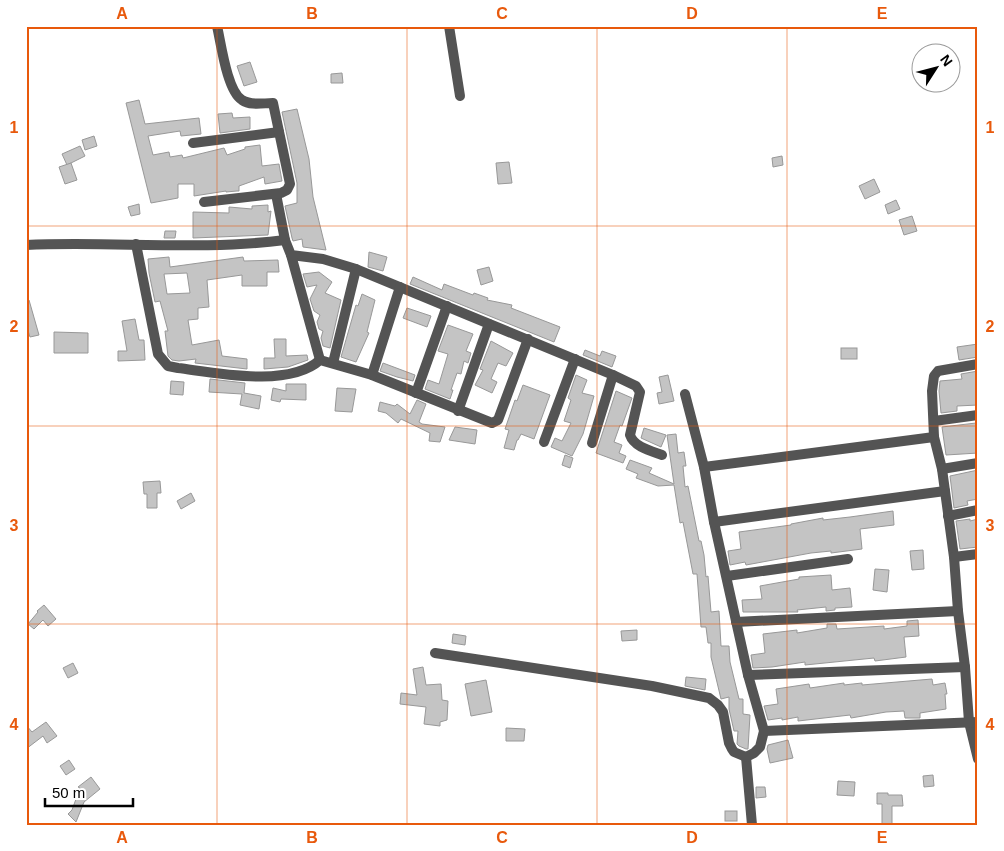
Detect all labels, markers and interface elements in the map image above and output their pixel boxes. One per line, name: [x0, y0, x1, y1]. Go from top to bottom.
text: A: [116, 5, 128, 22]
text: B: [306, 5, 318, 22]
text: C: [496, 5, 508, 22]
text: D: [686, 5, 698, 22]
text: E: [877, 5, 888, 22]
north arrow: [912, 42, 962, 92]
text: N: [937, 52, 956, 69]
text: 1: [10, 119, 19, 136]
text: 1: [986, 119, 995, 136]
text: 2: [10, 318, 19, 335]
text: 2: [986, 318, 995, 335]
text: 3: [10, 517, 19, 534]
text: 3: [986, 517, 995, 534]
text: 4: [10, 716, 19, 733]
text: 4: [986, 716, 995, 733]
scale bar: [45, 776, 132, 808]
text: 50 m: [52, 784, 85, 801]
text: A: [116, 829, 128, 846]
text: B: [306, 829, 318, 846]
text: C: [496, 829, 508, 846]
text: D: [686, 829, 698, 846]
text: E: [877, 829, 888, 846]

